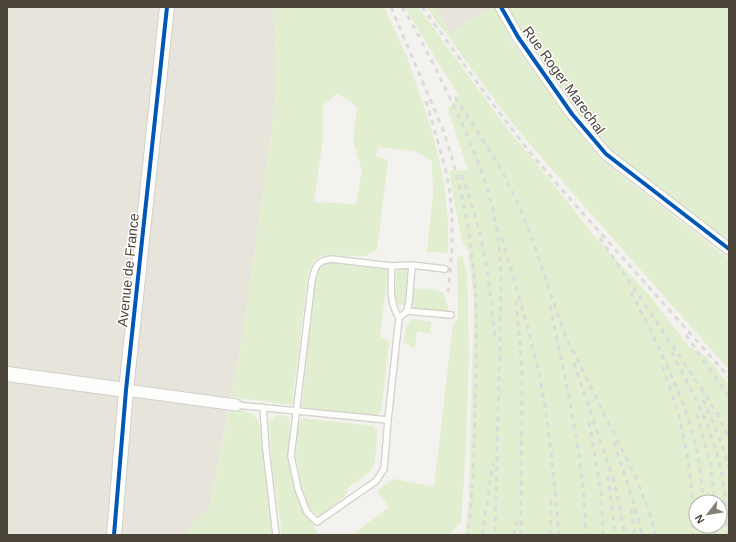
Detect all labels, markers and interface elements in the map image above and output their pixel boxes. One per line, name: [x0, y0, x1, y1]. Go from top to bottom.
street label: Rue Roger Marechal: [520, 23, 608, 137]
street label: Avenue de France: [114, 212, 142, 328]
north arrow: [688, 494, 728, 534]
text: N: [692, 513, 707, 526]

